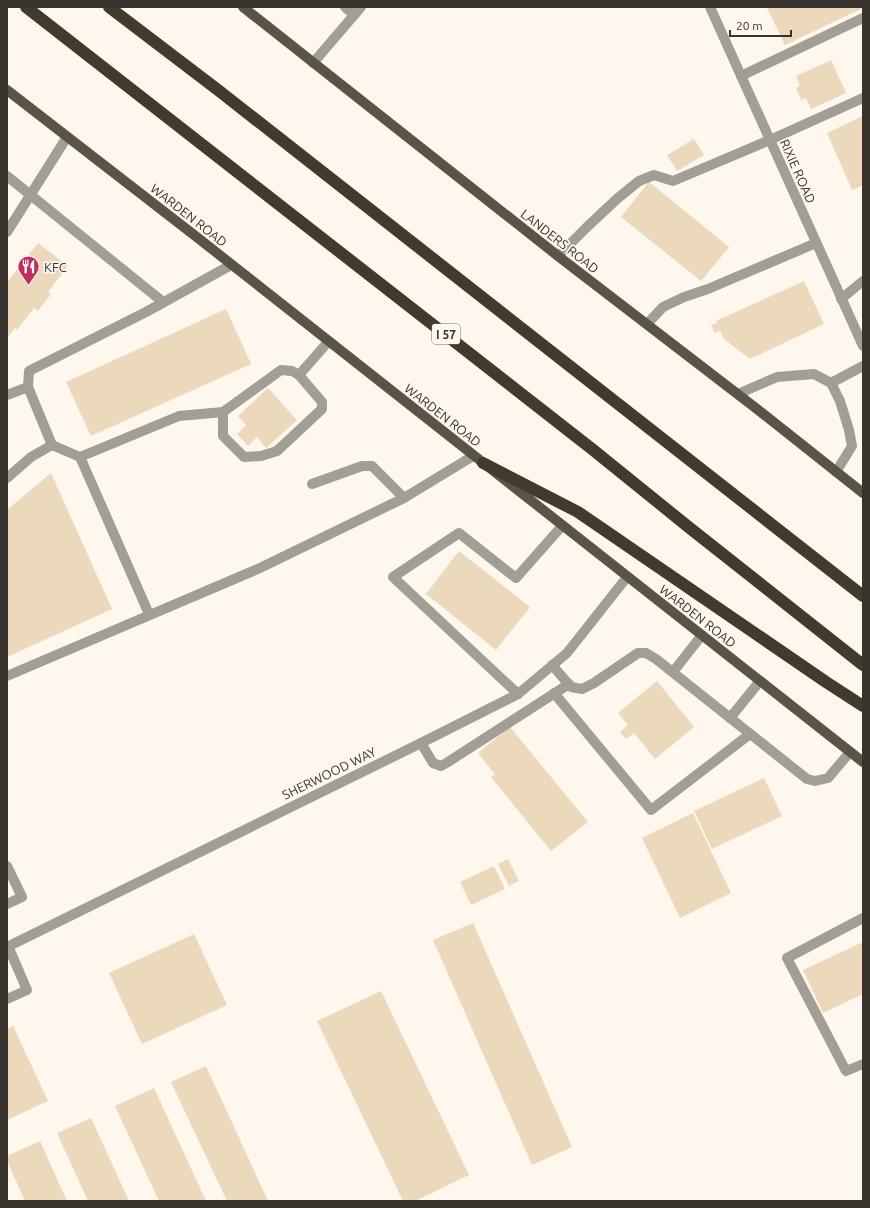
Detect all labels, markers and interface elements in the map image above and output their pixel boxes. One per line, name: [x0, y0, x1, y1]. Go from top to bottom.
scale bar: [730, 12, 791, 38]
text: 20 m: [736, 19, 763, 32]
street label: RIXIE ROAD: [778, 137, 818, 205]
street label: WARDEN ROAD: [148, 181, 230, 249]
street label: LANDERS ROAD: [518, 206, 602, 276]
restaurant icon: KFC: [16, 254, 42, 287]
place label: KFC: [44, 260, 67, 274]
road number: I 57: [432, 324, 460, 344]
street label: WARDEN ROAD: [402, 381, 484, 449]
street label: WARDEN ROAD: [657, 582, 739, 650]
street label: SHERWOOD WAY: [280, 744, 379, 802]

